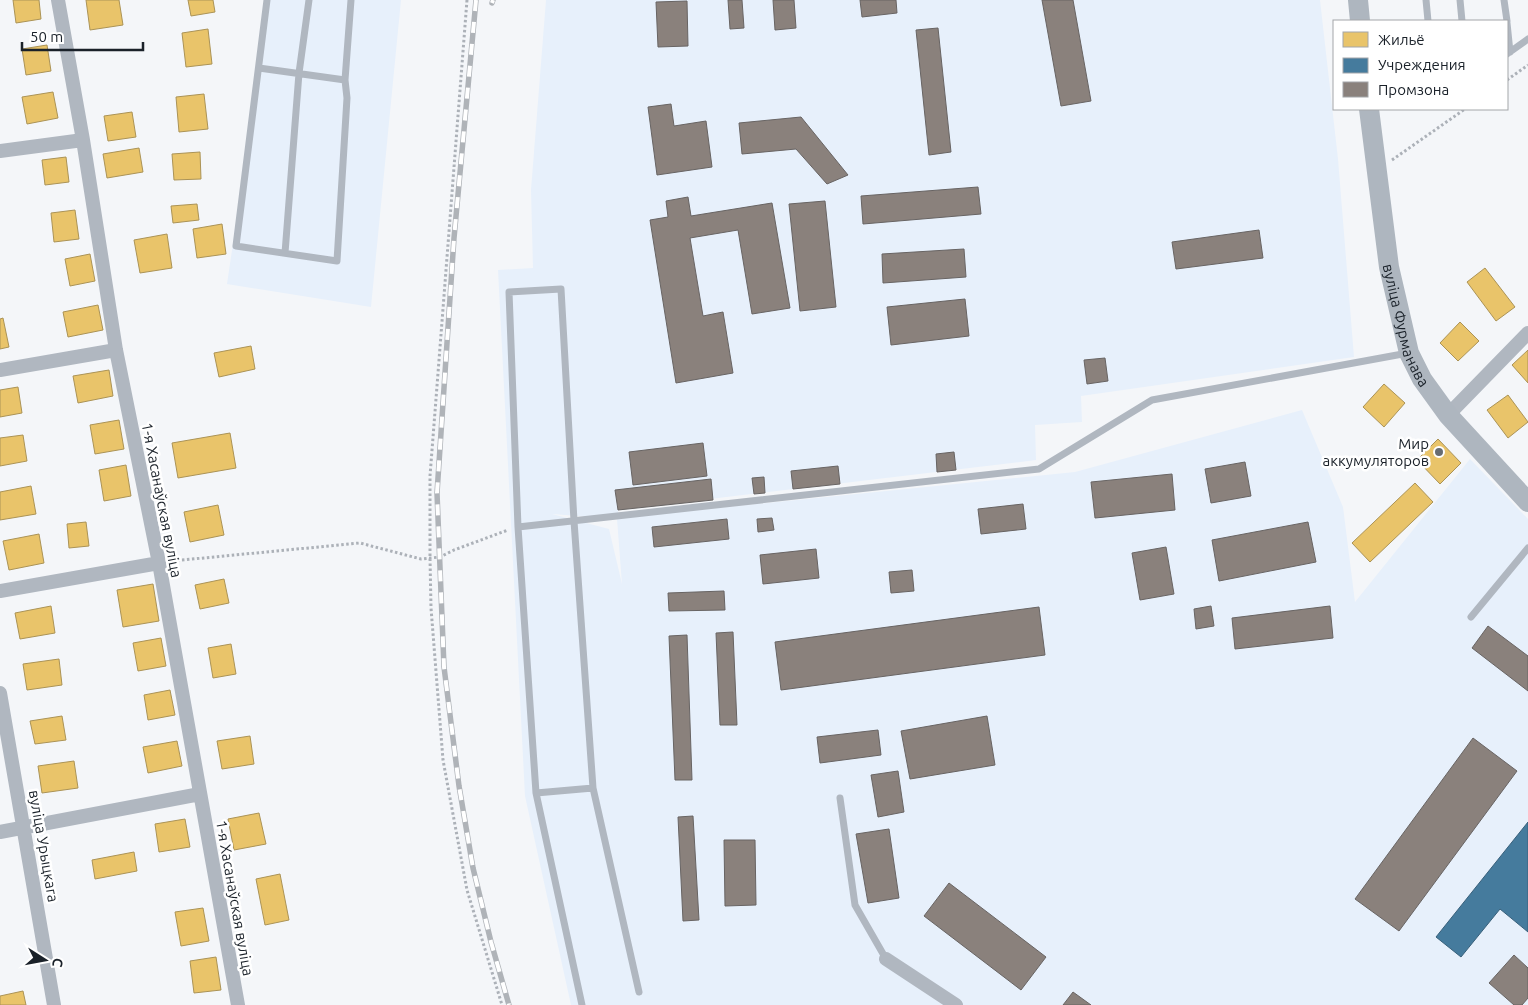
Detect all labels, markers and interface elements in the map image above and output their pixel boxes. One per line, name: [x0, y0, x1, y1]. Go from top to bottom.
scale bar: [22, 20, 144, 52]
legend: [1333, 20, 1508, 110]
text: 50 m: [30, 28, 63, 45]
text: Жильё: [1378, 31, 1425, 48]
text: Учреждения: [1378, 56, 1466, 73]
text: Промзона: [1378, 81, 1449, 98]
street label: вуліца Фурманава: [1380, 262, 1433, 390]
street label: 1-я Хасанаўская вуліца: [139, 421, 185, 579]
place label: Мир аккумуляторов: [1323, 435, 1429, 469]
marker: Мир аккумуляторов: [1433, 446, 1445, 458]
street label: вуліца Урыцкага: [26, 789, 62, 903]
street label: 1-я Хасанаўская вуліца: [213, 819, 257, 977]
north arrow: [20, 935, 70, 985]
text: С: [49, 957, 66, 968]

